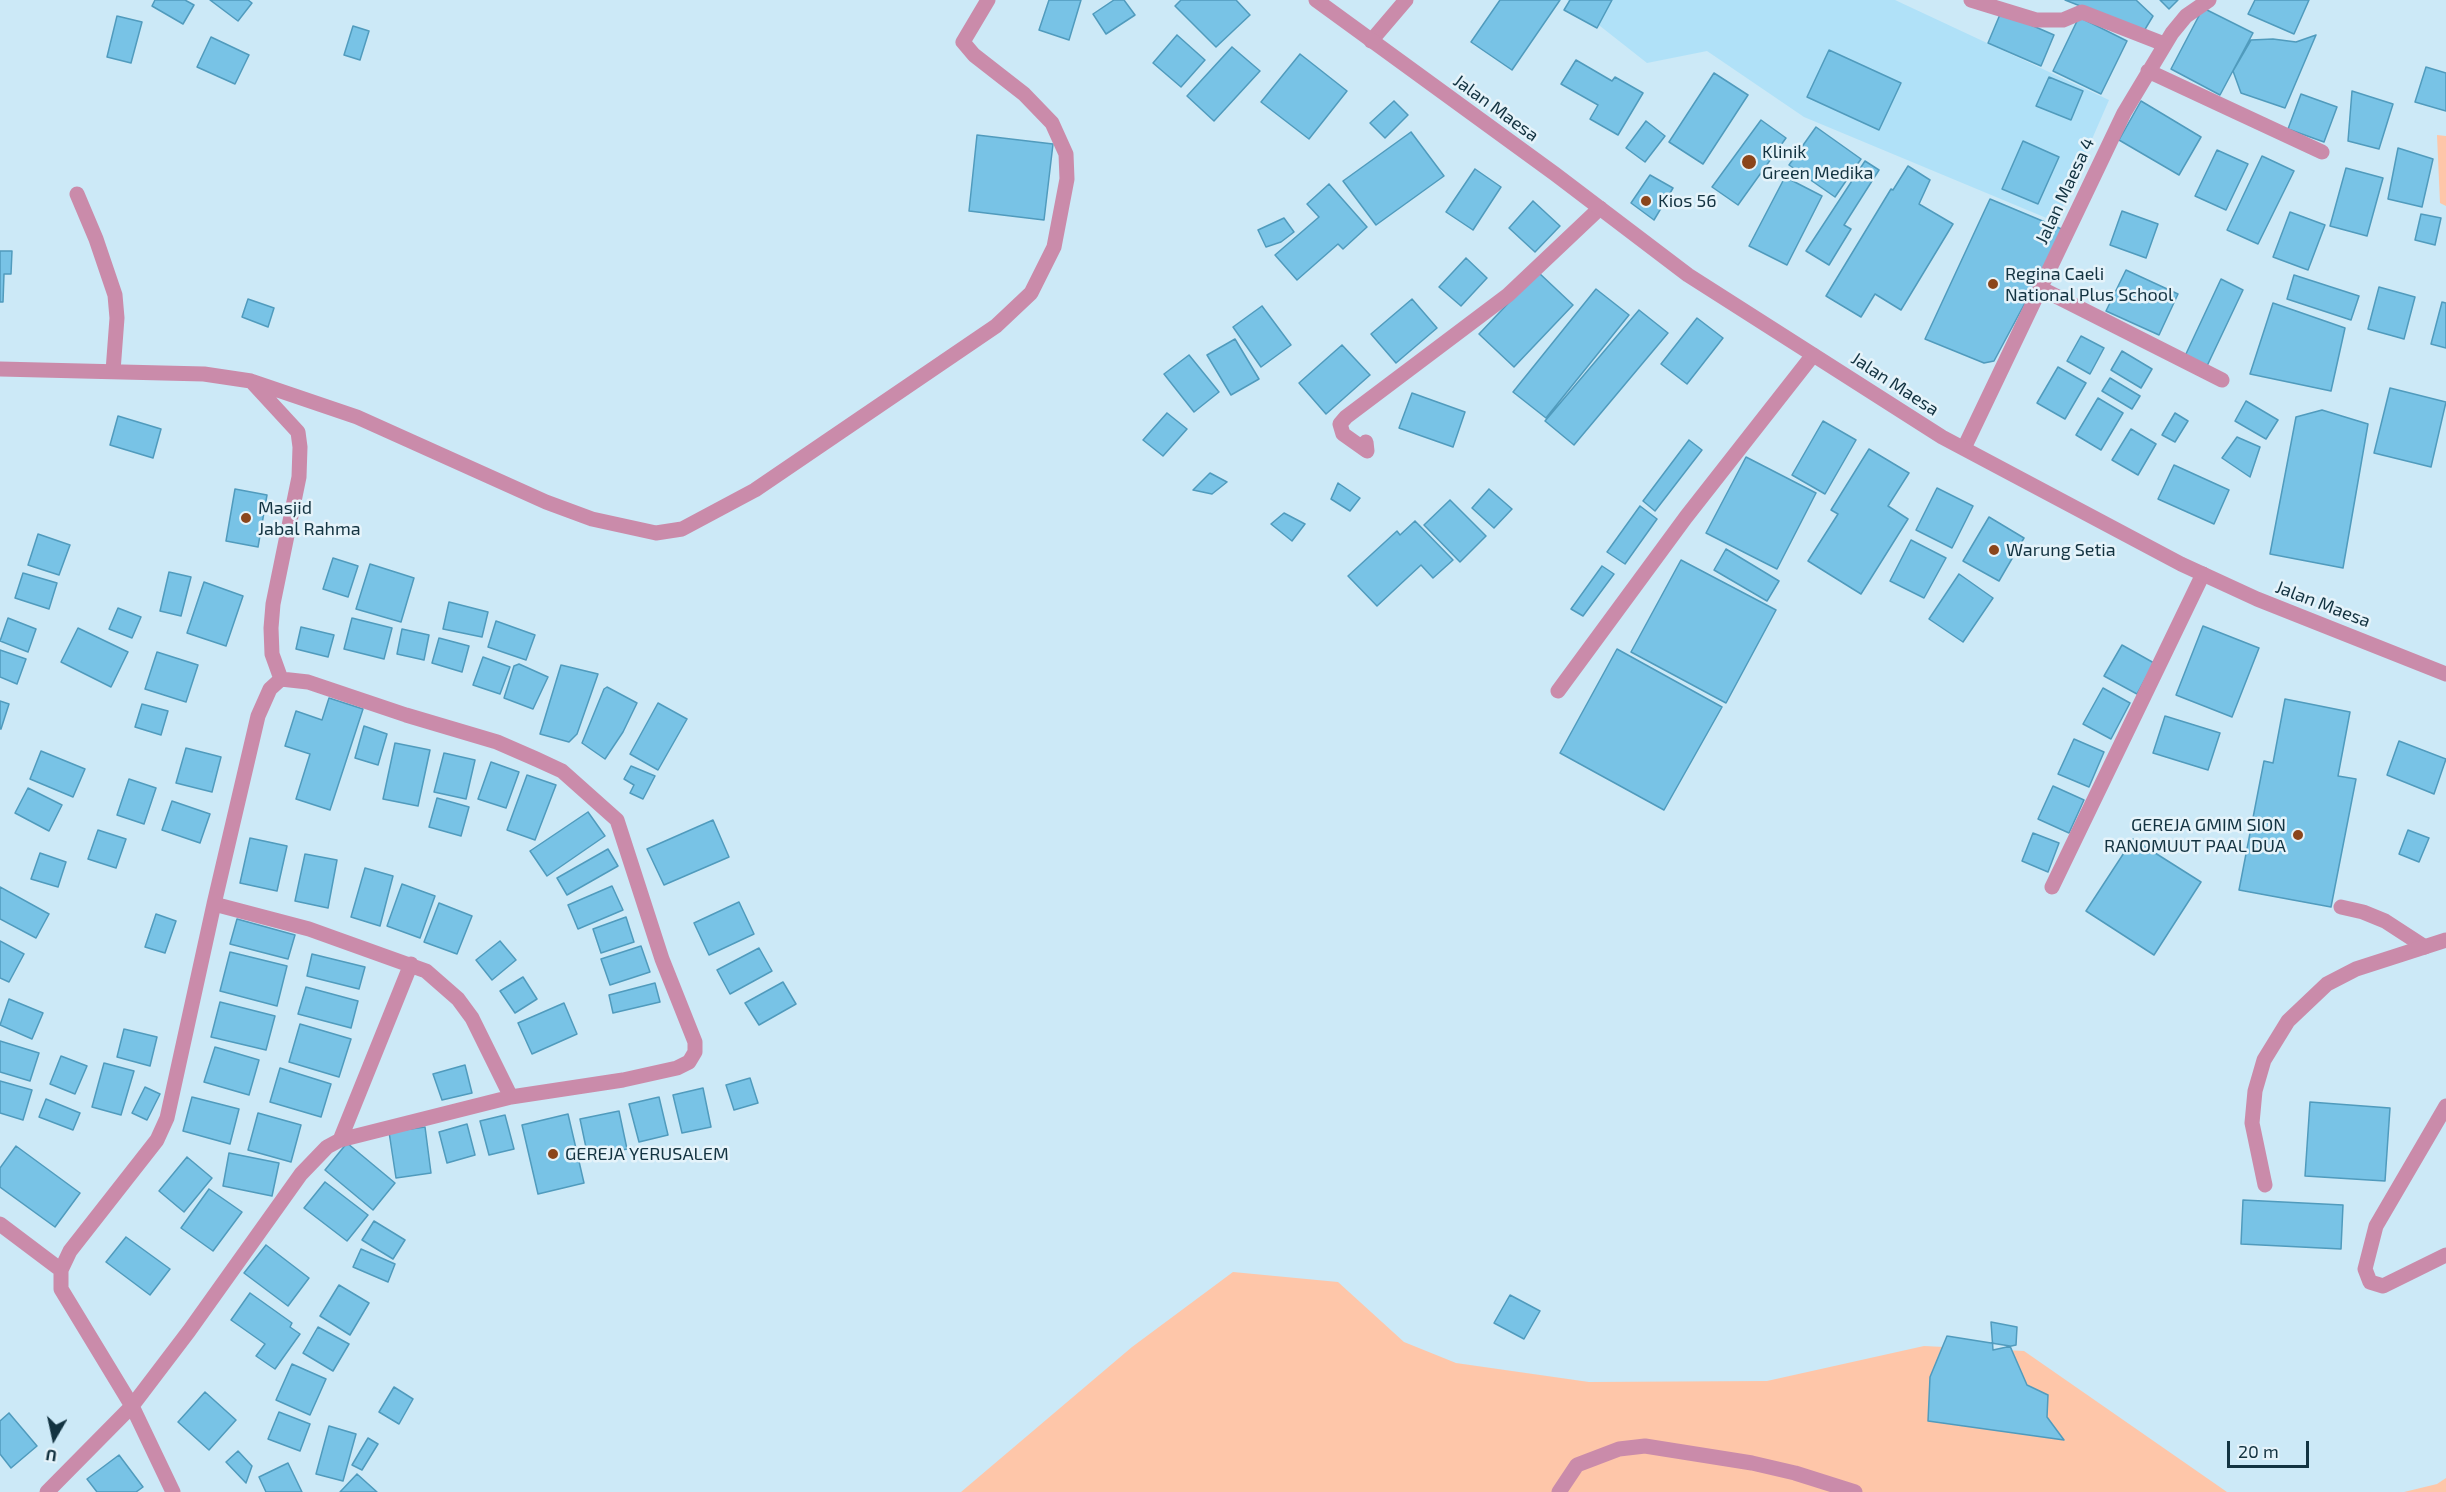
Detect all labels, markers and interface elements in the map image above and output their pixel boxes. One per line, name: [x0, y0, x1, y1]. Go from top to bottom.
street label: Jalan Maesa: [1449, 70, 1543, 146]
street label: Jalan Maesa 4: [2031, 134, 2099, 248]
place label: Klinik Green Medika: [1762, 141, 1873, 184]
marker: Klinik Green Medika: [1740, 153, 1758, 171]
place label: Kios 56: [1658, 190, 1716, 212]
marker: Kios 56: [1639, 194, 1653, 208]
place label: Regina Caeli National Plus School: [2005, 263, 2173, 306]
marker: Regina Caeli National Plus School: [1986, 277, 2000, 291]
street label: Jalan Maesa: [1847, 348, 1943, 420]
place label: Masjid Jabal Rahma: [258, 497, 361, 540]
marker: Masjid Jabal Rahma: [239, 511, 253, 525]
place label: Warung Setia: [2006, 539, 2116, 561]
marker: Warung Setia: [1987, 543, 2001, 557]
street label: Jalan Maesa: [2272, 576, 2374, 632]
place label: GEREJA GMIM SION RANOMUUT PAAL DUA: [2104, 814, 2286, 856]
marker: GEREJA GMIM SION RANOMUUT PAAL DUA: [2291, 828, 2305, 842]
place label: GEREJA YERUSALEM: [565, 1143, 729, 1165]
marker: GEREJA YERUSALEM: [546, 1147, 560, 1161]
north arrow: [24, 1408, 84, 1468]
scale bar: [2230, 1429, 2312, 1467]
text: 20 m: [2238, 1440, 2279, 1462]
text: U: [44, 1446, 58, 1467]

